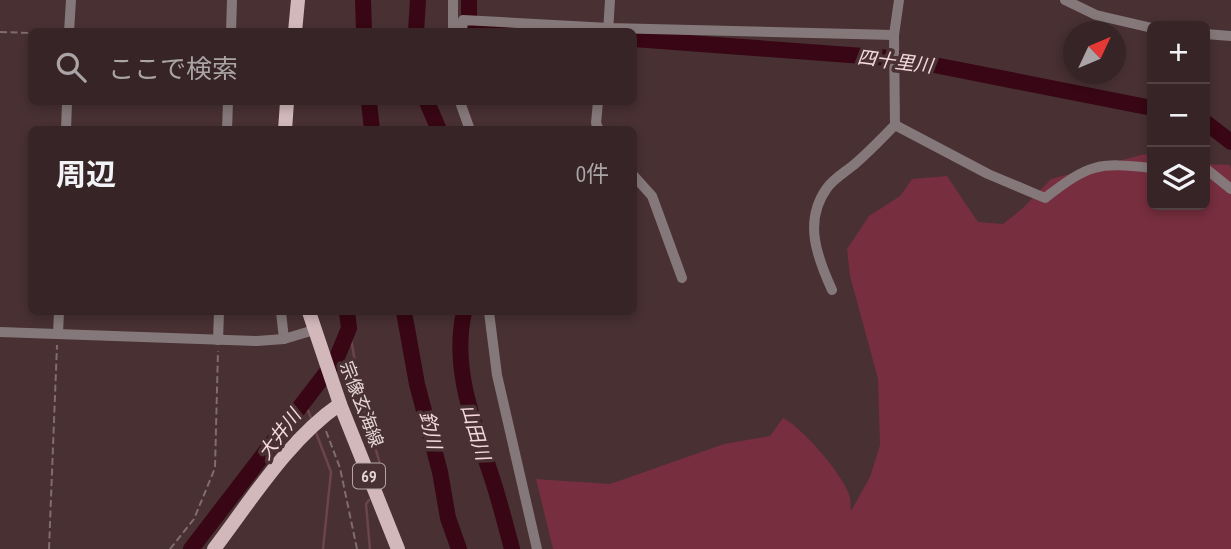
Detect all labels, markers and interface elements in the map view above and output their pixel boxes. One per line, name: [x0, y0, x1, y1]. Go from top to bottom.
north arrow: [1063, 21, 1126, 84]
map controls: [1147, 21, 1210, 210]
button: +: [1147, 21, 1210, 84]
search box: [28, 28, 637, 105]
water label: 四十里川: [856, 44, 936, 78]
icon: search: [52, 48, 90, 86]
text: ここで検索: [108, 52, 238, 85]
button: −: [1147, 84, 1210, 147]
button: layers: [1147, 147, 1210, 210]
text: 周辺: [56, 154, 116, 193]
text: 0件: [576, 159, 609, 188]
street label: 宗像玄海線: [335, 358, 389, 450]
water label: 山田川: [456, 401, 496, 465]
water label: 大井川: [252, 402, 307, 464]
water label: 釣川: [415, 409, 447, 453]
road number: 69: [353, 463, 385, 489]

